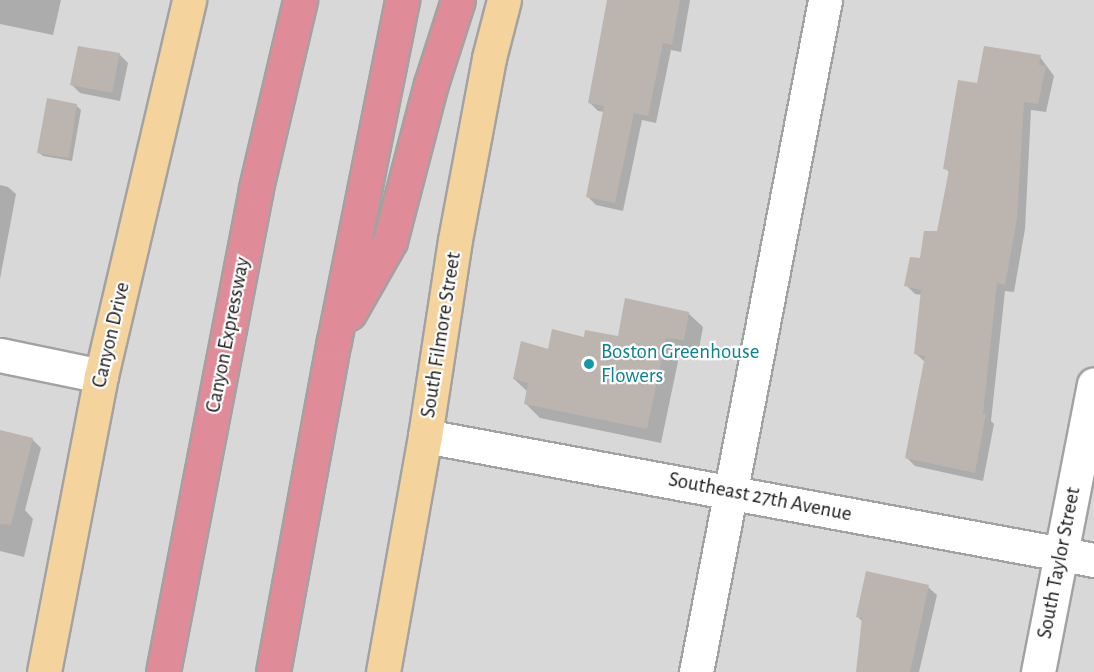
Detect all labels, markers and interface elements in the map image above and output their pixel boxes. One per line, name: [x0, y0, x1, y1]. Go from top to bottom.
street label: South Filmore Street: [415, 250, 467, 420]
street label: Canyon Expressway: [201, 255, 255, 415]
street label: Canyon Drive: [87, 280, 135, 390]
place label: Boston Greenhouse Flowers: [601, 339, 759, 389]
marker: Boston Greenhouse Flowers: [582, 357, 596, 371]
street label: Southeast 27th Avenue: [666, 467, 854, 527]
street label: South Taylor Street: [1032, 485, 1086, 641]

